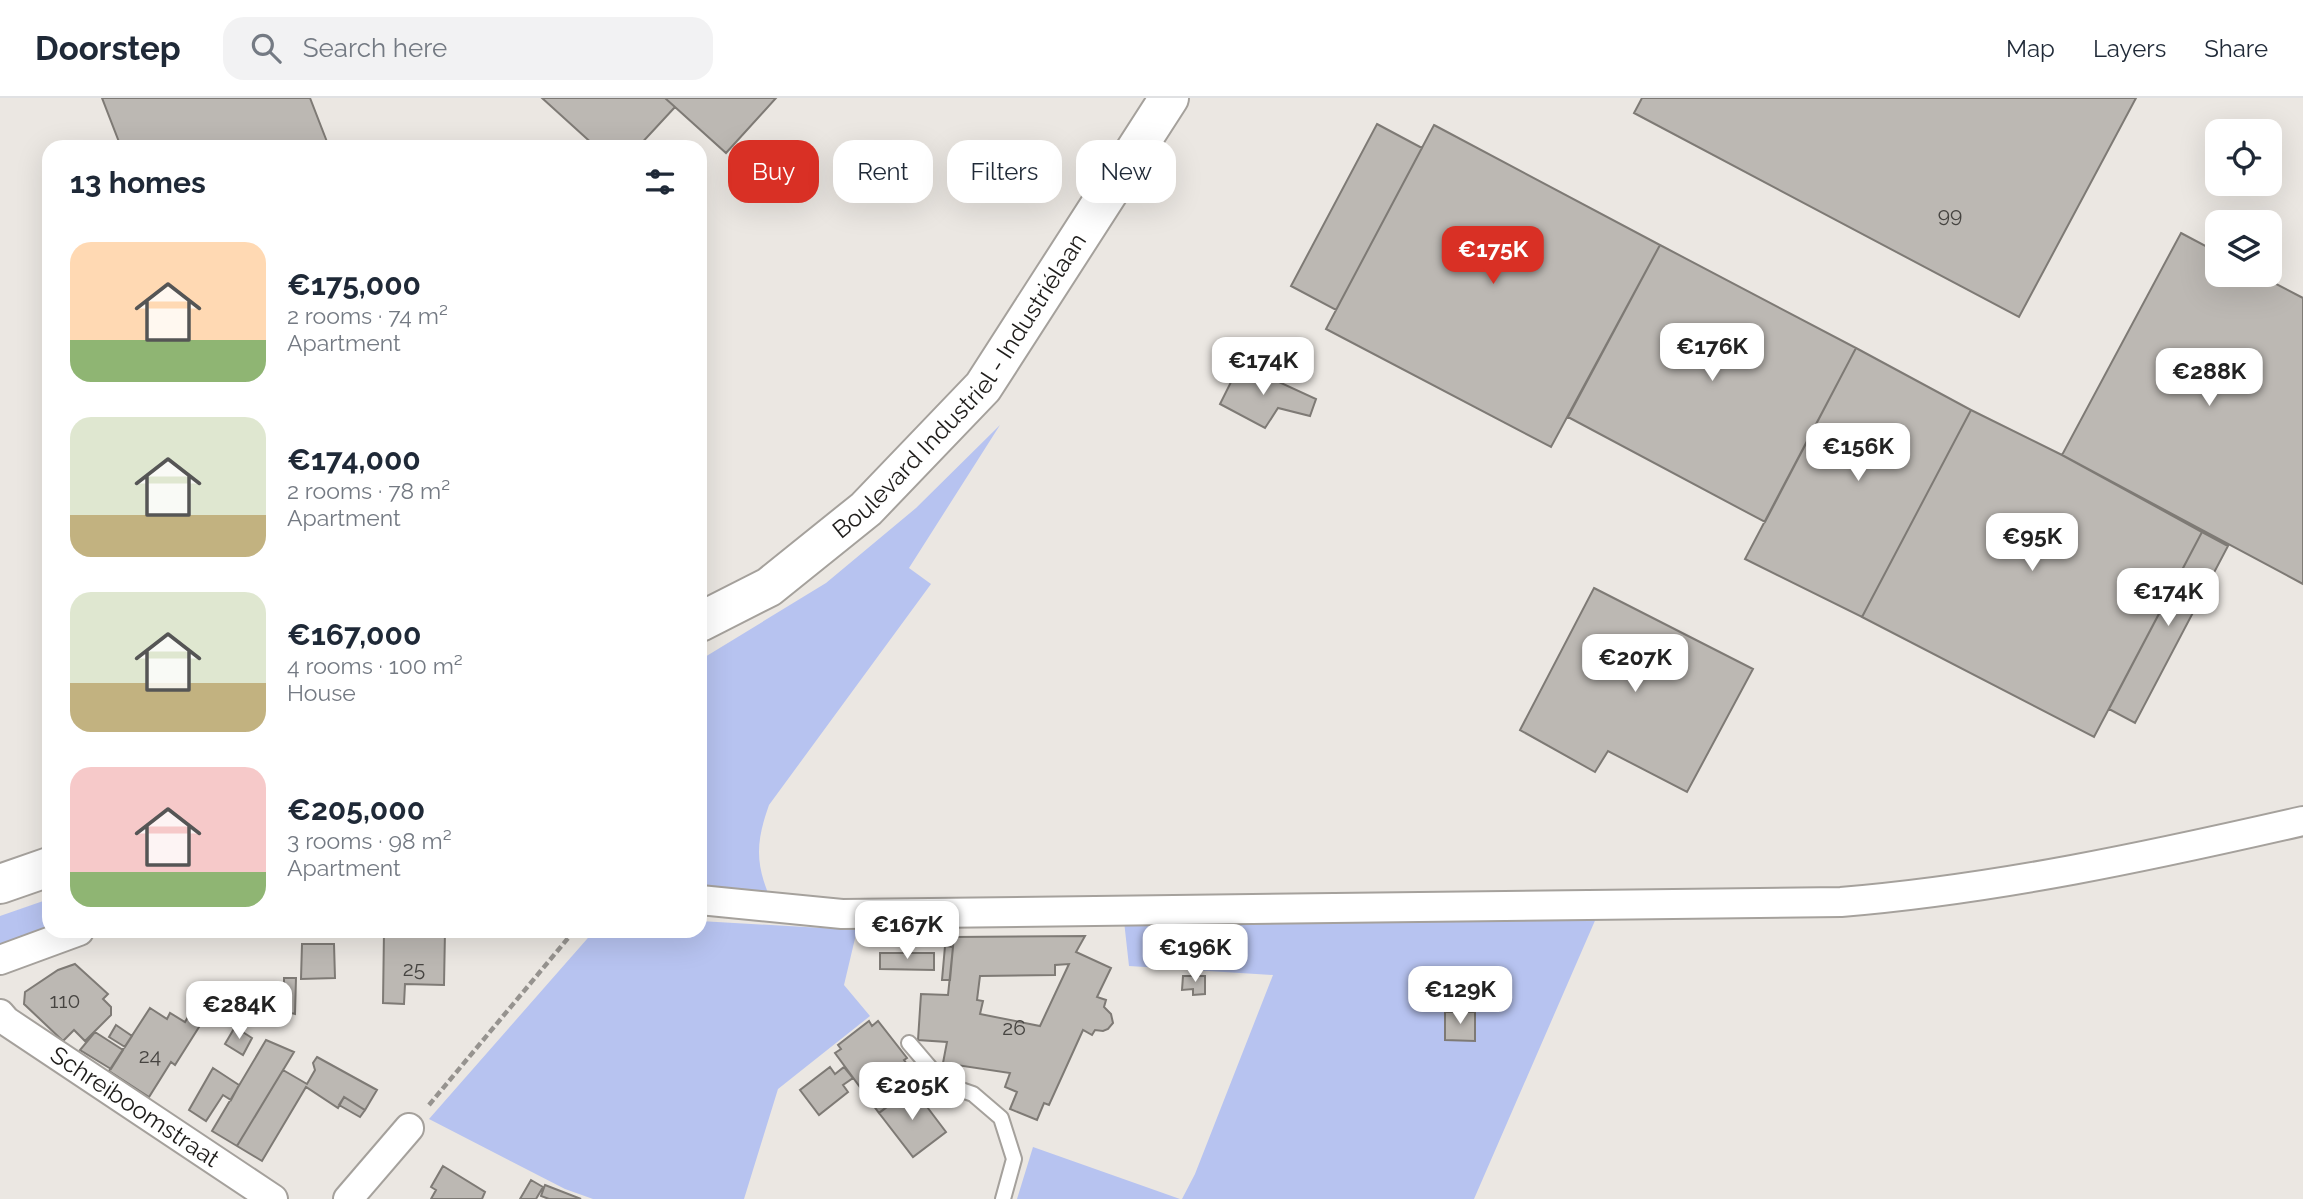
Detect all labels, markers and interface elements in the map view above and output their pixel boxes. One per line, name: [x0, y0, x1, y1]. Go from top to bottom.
search box: [223, 17, 713, 80]
text: Doorstep: [35, 29, 181, 68]
icon: search: [247, 29, 285, 67]
text: Search here: [303, 33, 447, 63]
text: Map: [2006, 34, 2055, 63]
text: Layers: [2093, 34, 2166, 63]
text: Share: [2204, 34, 2268, 63]
map controls: [2205, 119, 2282, 287]
button: locate: [2205, 119, 2282, 196]
chip: Buy: [728, 140, 819, 203]
chip: Rent: [833, 140, 933, 203]
chip: Filters: [947, 140, 1062, 203]
chip: New: [1076, 140, 1176, 203]
icon: filters: [641, 163, 679, 201]
text: 13 homes: [70, 165, 206, 200]
house number: 99: [1938, 202, 1962, 227]
button: layers: [2205, 210, 2282, 287]
pin: €175K: [1444, 226, 1542, 286]
street label: Boulevard Industriel - Industriélaan: [826, 228, 1092, 544]
text: €175K: [1458, 235, 1528, 262]
text: €175,000: [287, 267, 421, 302]
icon: home: [126, 270, 210, 354]
text: 2 rooms · 74 m²: [287, 302, 448, 329]
pin: €176K: [1663, 324, 1761, 383]
text: Apartment: [287, 329, 401, 356]
text: €176K: [1676, 332, 1748, 359]
pin: €174K: [1214, 338, 1312, 397]
text: €174K: [1228, 346, 1298, 373]
pin: €288K: [2160, 348, 2258, 408]
text: €288K: [2172, 357, 2246, 384]
pin: €156K: [1809, 424, 1907, 483]
text: €156K: [1822, 432, 1894, 459]
text: €174,000: [287, 442, 421, 477]
icon: home: [126, 445, 210, 529]
text: 2 rooms · 78 m²: [287, 477, 450, 504]
text: Apartment: [287, 504, 401, 531]
pin: €95K: [1991, 514, 2073, 573]
text: €95K: [2002, 522, 2062, 549]
pin: €174K: [2119, 568, 2217, 628]
text: €174K: [2133, 577, 2203, 604]
text: €167,000: [287, 617, 421, 652]
icon: home: [126, 620, 210, 704]
pin: €207K: [1586, 634, 1684, 694]
text: €207K: [1598, 643, 1672, 670]
text: 4 rooms · 100 m²: [287, 652, 463, 679]
text: House: [287, 679, 356, 706]
text: €205,000: [287, 792, 425, 827]
icon: home: [126, 795, 210, 879]
text: 3 rooms · 98 m²: [287, 827, 452, 854]
text: Apartment: [287, 854, 401, 881]
pin: €167K: [858, 902, 956, 961]
text: €167K: [871, 910, 943, 937]
pin: €196K: [1146, 924, 1244, 984]
text: €196K: [1159, 933, 1231, 960]
house number: 25: [403, 956, 425, 981]
pin: €129K: [1411, 967, 1509, 1026]
text: €129K: [1424, 975, 1496, 1002]
pin: €284K: [190, 982, 288, 1041]
house number: 110: [50, 988, 80, 1013]
text: €284K: [202, 990, 276, 1017]
house number: 26: [1002, 1015, 1026, 1040]
street label: Schreiboomstraat: [45, 1040, 225, 1173]
house number: 24: [139, 1043, 161, 1068]
pin: €205K: [863, 1062, 961, 1122]
text: €205K: [875, 1071, 949, 1098]

